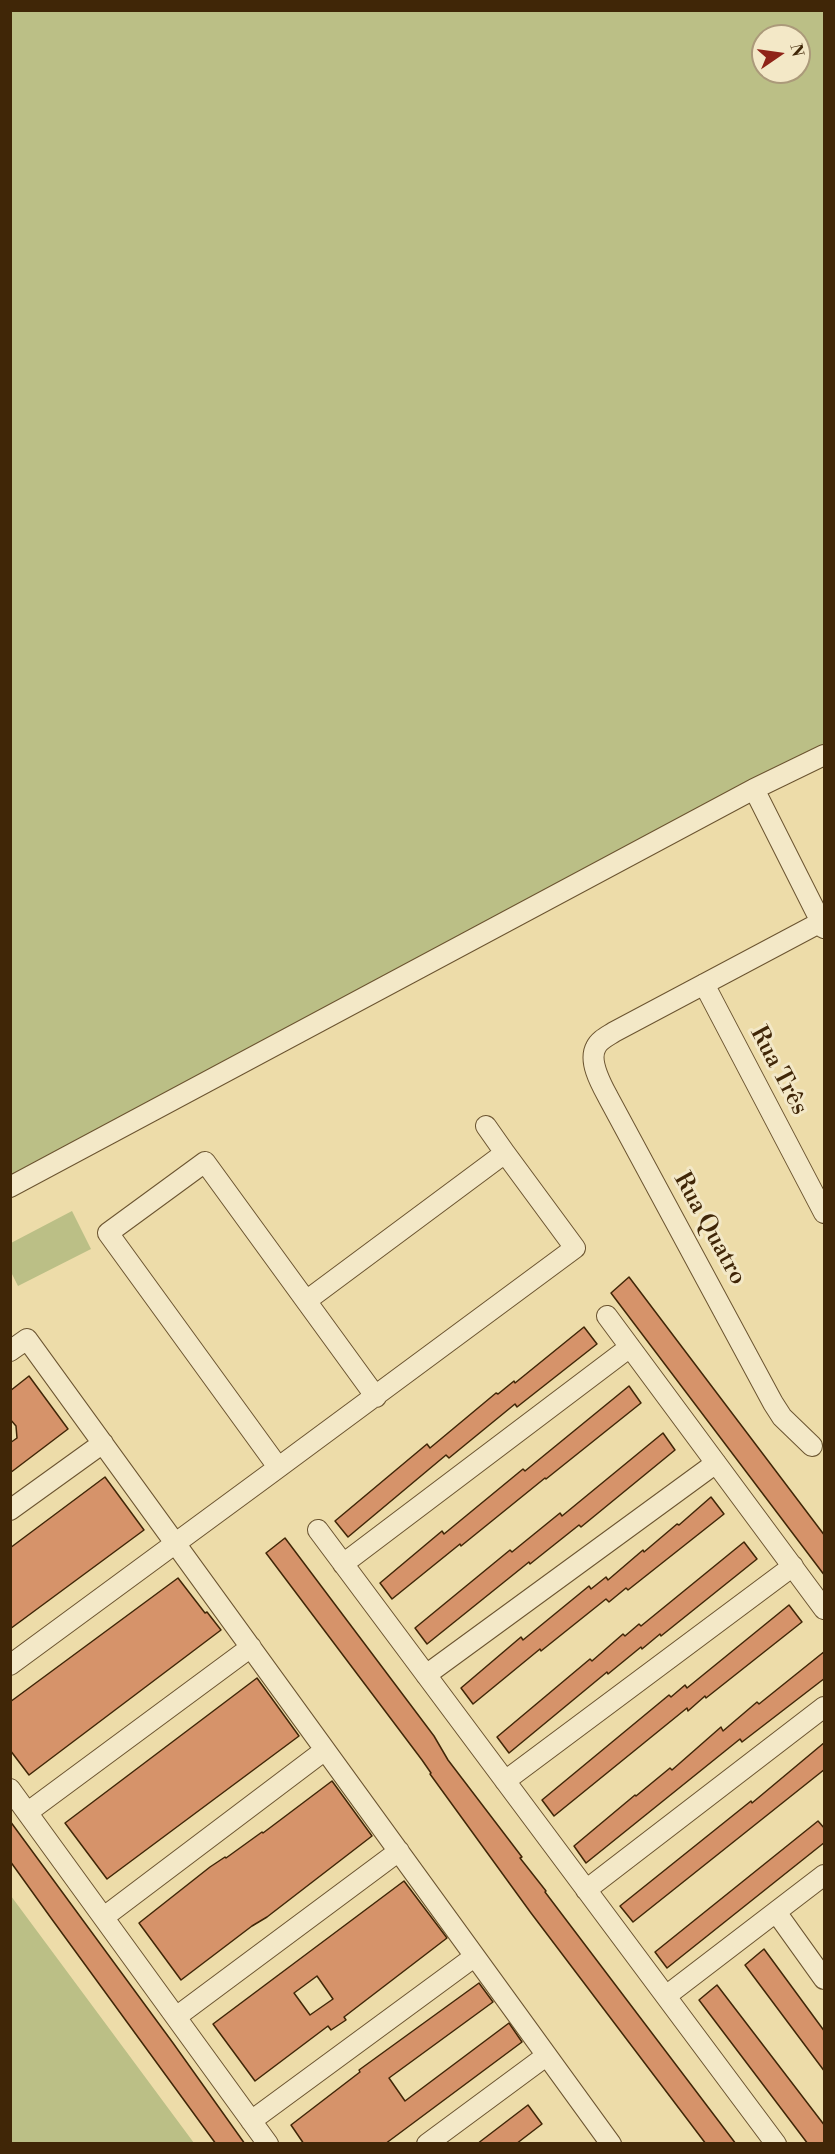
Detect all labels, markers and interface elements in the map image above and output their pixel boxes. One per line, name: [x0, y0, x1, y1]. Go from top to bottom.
north arrow: [751, 24, 811, 84]
text: N: [785, 42, 808, 59]
street label: Rua Três: [743, 1022, 813, 1120]
street label: Rua Quatro: [666, 1168, 752, 1290]

